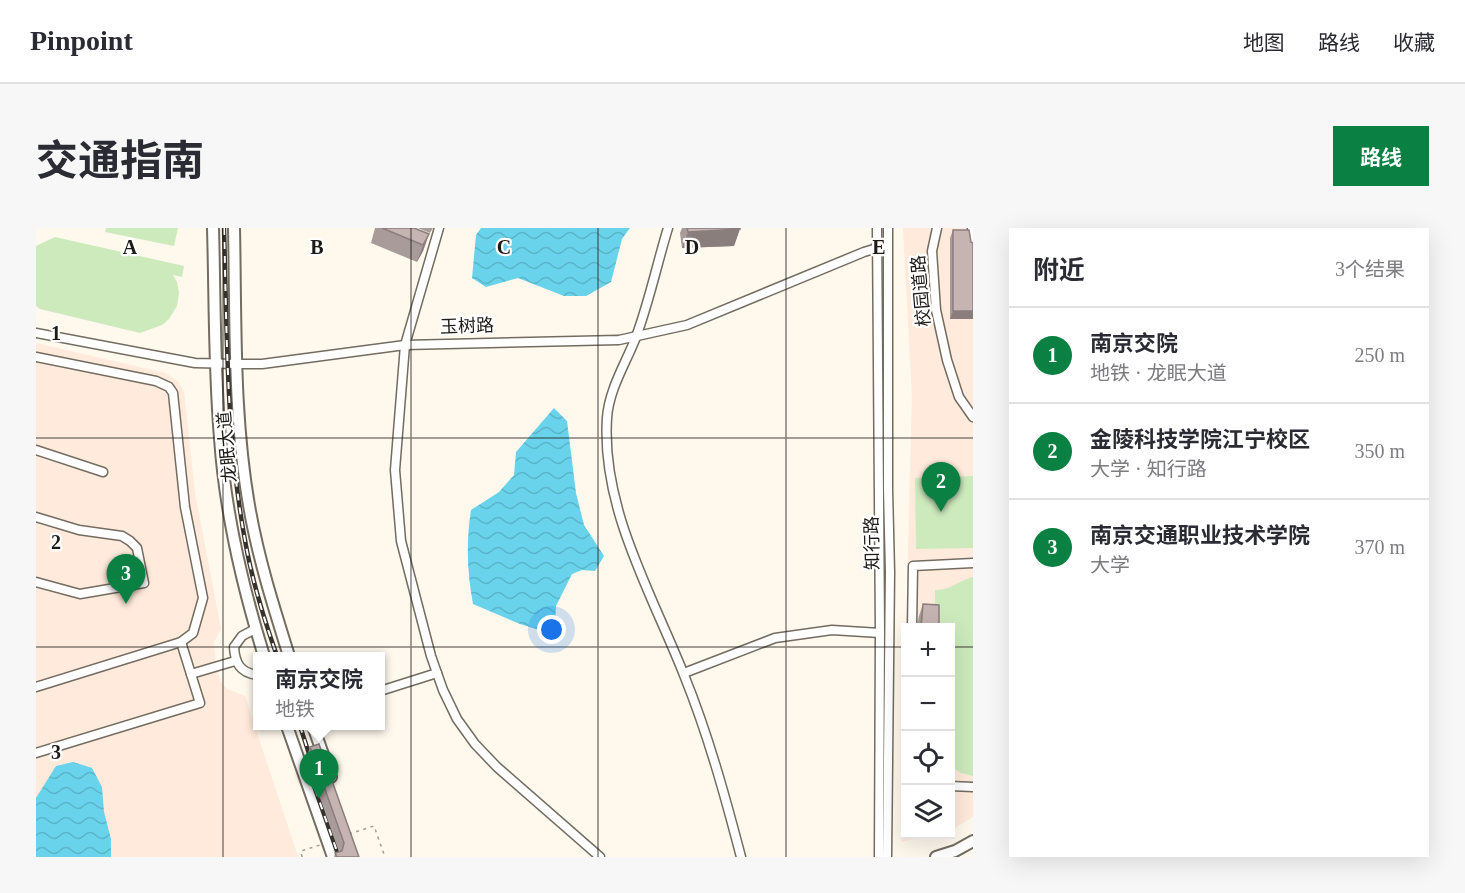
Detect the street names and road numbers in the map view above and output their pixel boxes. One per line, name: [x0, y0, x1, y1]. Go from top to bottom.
street label: 校园道路: [908, 254, 934, 328]
street label: 玉树路: [440, 315, 494, 337]
street label: 龙眠大道: [214, 410, 240, 484]
street label: 知行路: [862, 516, 882, 570]

